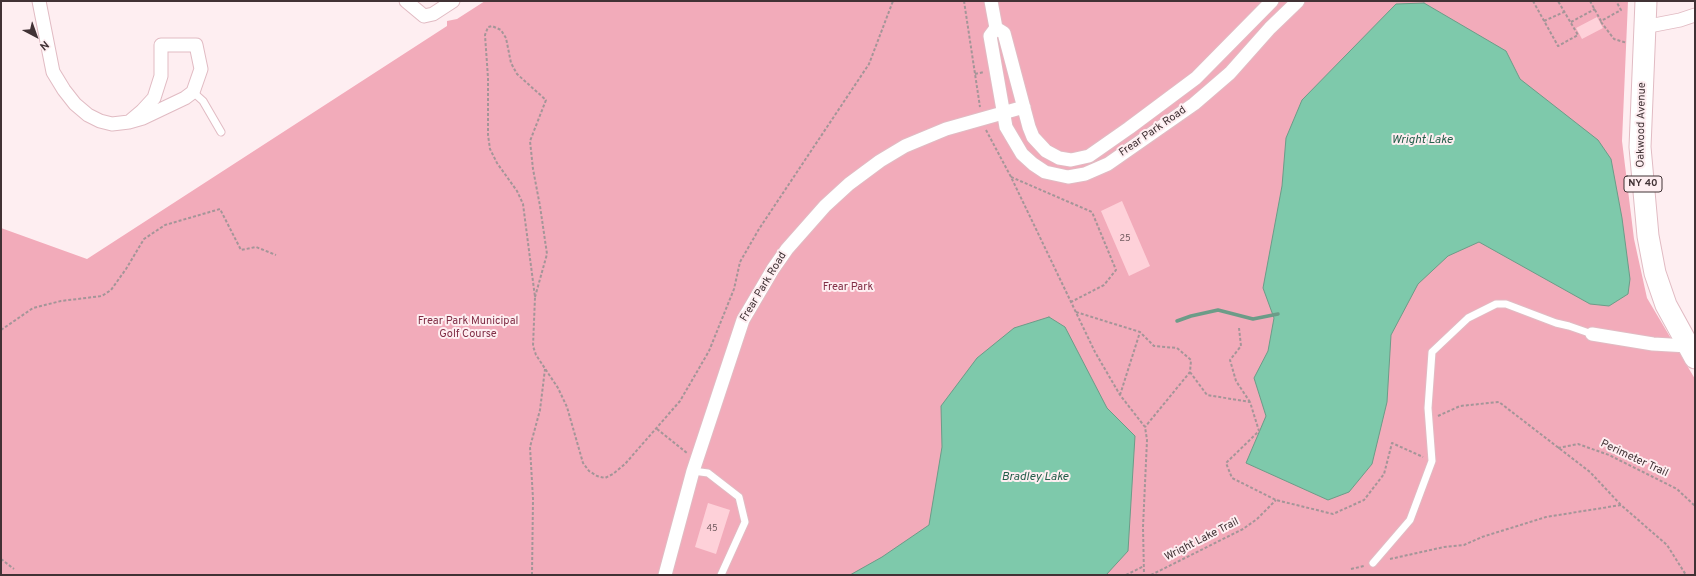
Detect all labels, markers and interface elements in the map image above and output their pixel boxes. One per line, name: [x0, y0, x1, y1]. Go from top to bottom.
north arrow: [16, 16, 56, 56]
text: N: [36, 37, 51, 53]
street label: Oakwood Avenue: [1635, 82, 1649, 168]
street label: Frear Park Road: [1117, 104, 1189, 160]
water label: Wright Lake: [1391, 134, 1453, 148]
road number: NY 40: [1624, 176, 1662, 192]
house number: 25: [1119, 234, 1131, 244]
street label: Frear Park Road: [738, 250, 790, 324]
park label: Frear Park: [823, 281, 873, 295]
park label: Frear Park Municipal Golf Course: [418, 315, 518, 341]
street label: Perimeter Trail: [1598, 438, 1670, 480]
water label: Bradley Lake: [1001, 471, 1069, 485]
street label: Wright Lake Trail: [1163, 516, 1241, 564]
house number: 45: [706, 524, 718, 534]

